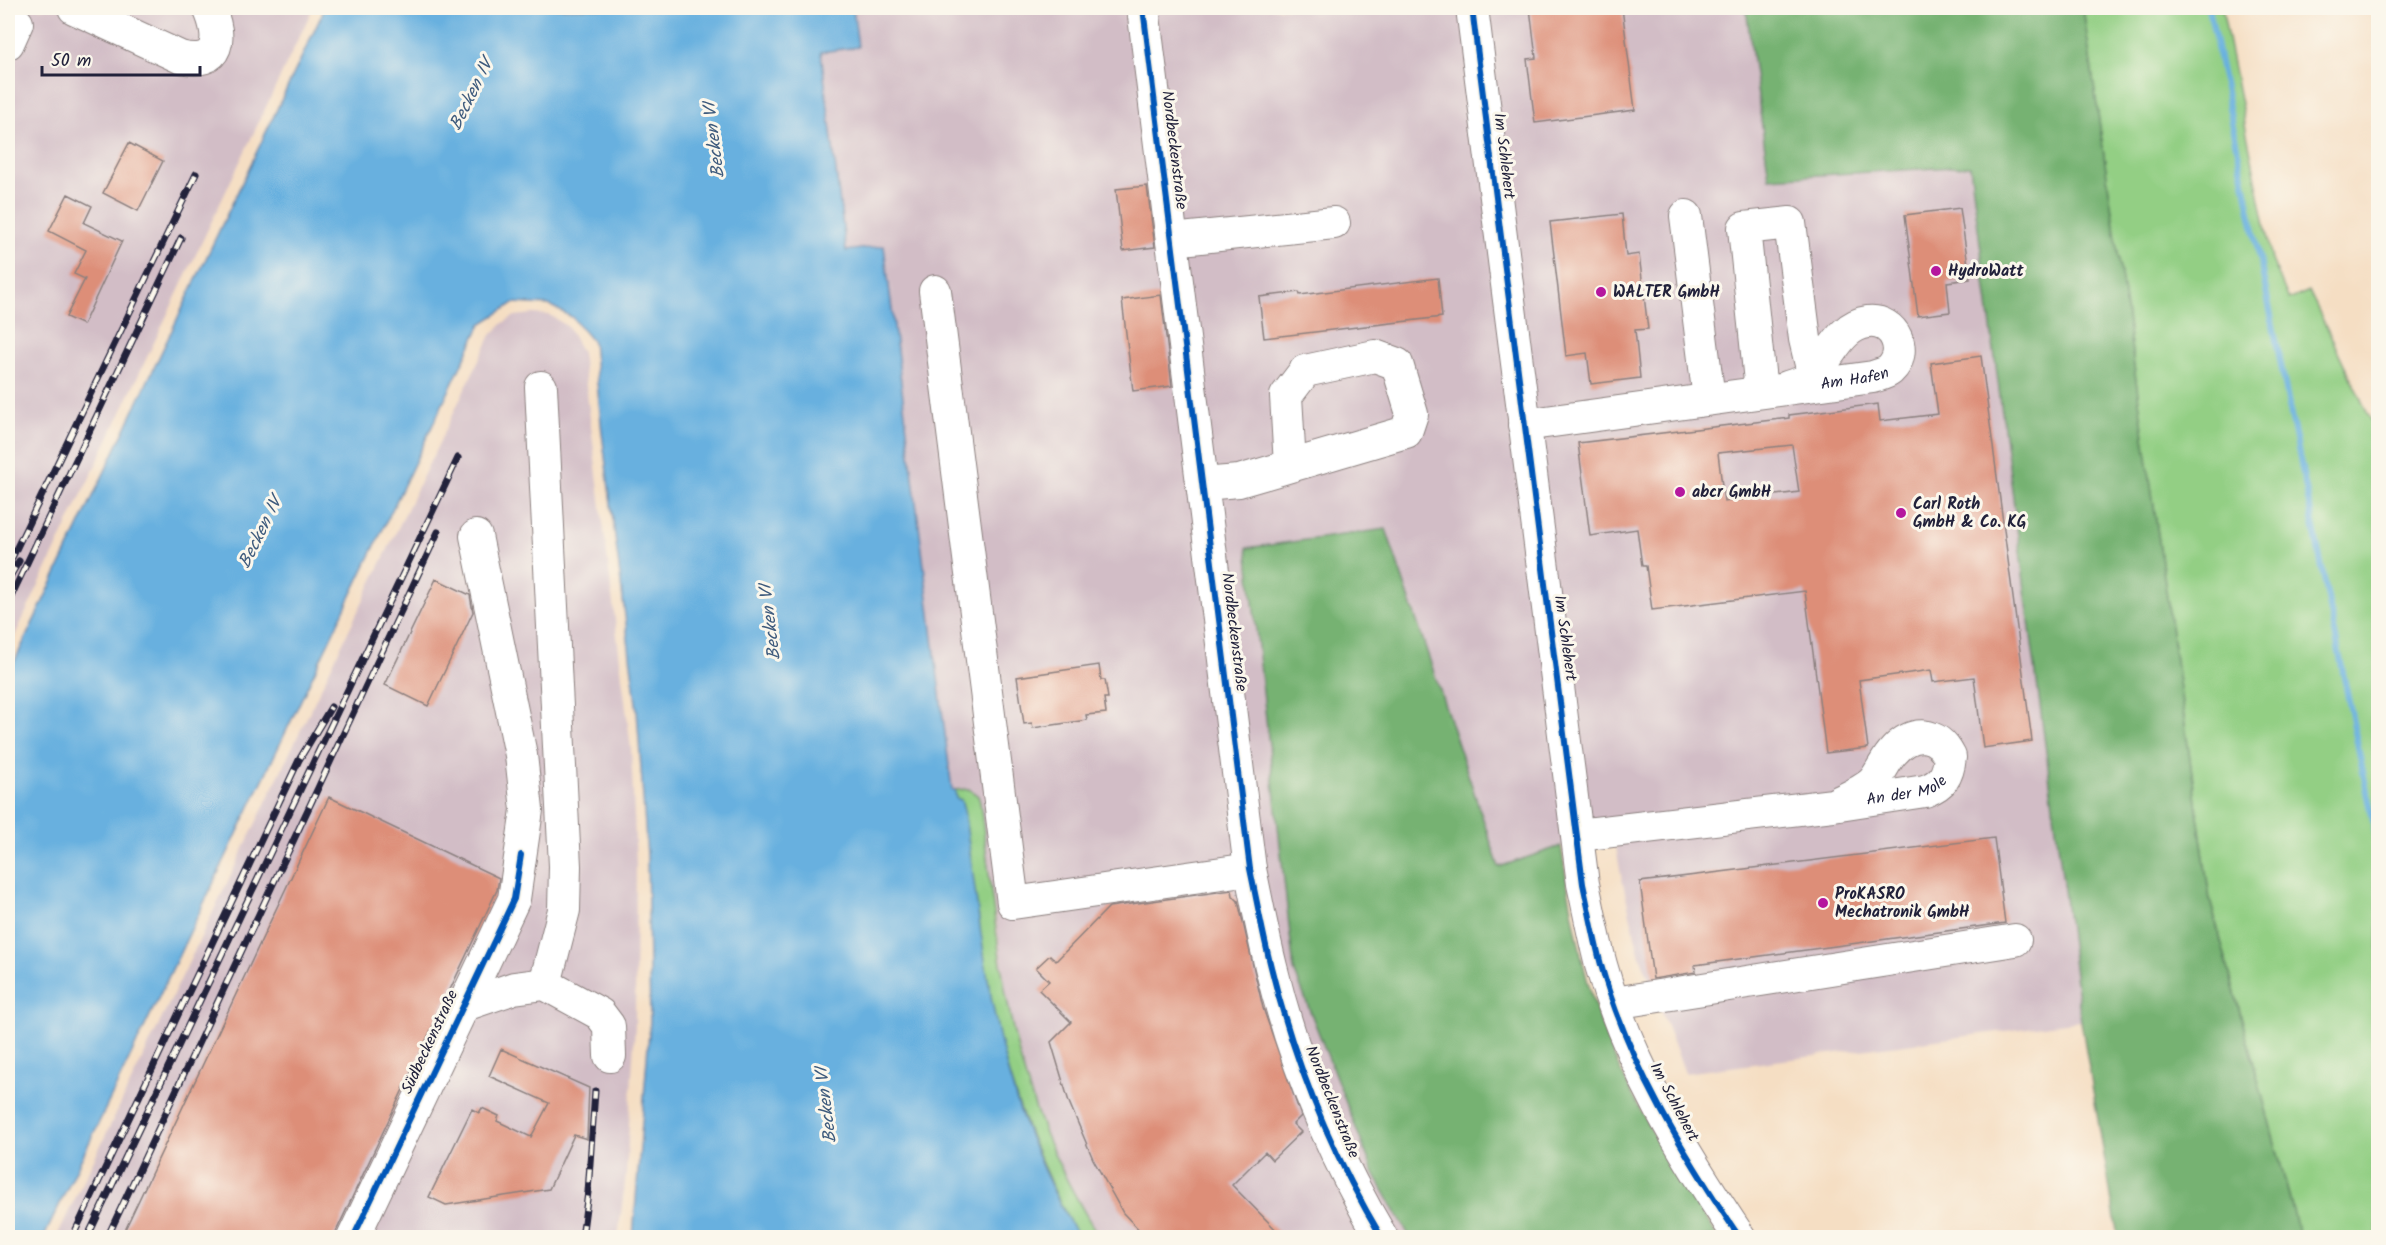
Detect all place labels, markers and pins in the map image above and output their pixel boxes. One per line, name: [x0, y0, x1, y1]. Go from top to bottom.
place label: HydroWatt: [1948, 259, 2024, 284]
marker: HydroWatt: [1929, 264, 1943, 278]
place label: WALTER GmbH: [1613, 280, 1720, 305]
marker: WALTER GmbH: [1594, 285, 1608, 299]
place label: abcr GmbH: [1692, 480, 1771, 505]
marker: abcr GmbH: [1673, 485, 1687, 499]
place label: Carl Roth GmbH & Co. KG: [1913, 492, 2026, 535]
marker: Carl Roth GmbH & Co. KG: [1894, 506, 1908, 520]
place label: ProKASRO Mechatronik GmbH: [1835, 882, 1969, 925]
marker: ProKASRO Mechatronik GmbH: [1816, 896, 1830, 910]

